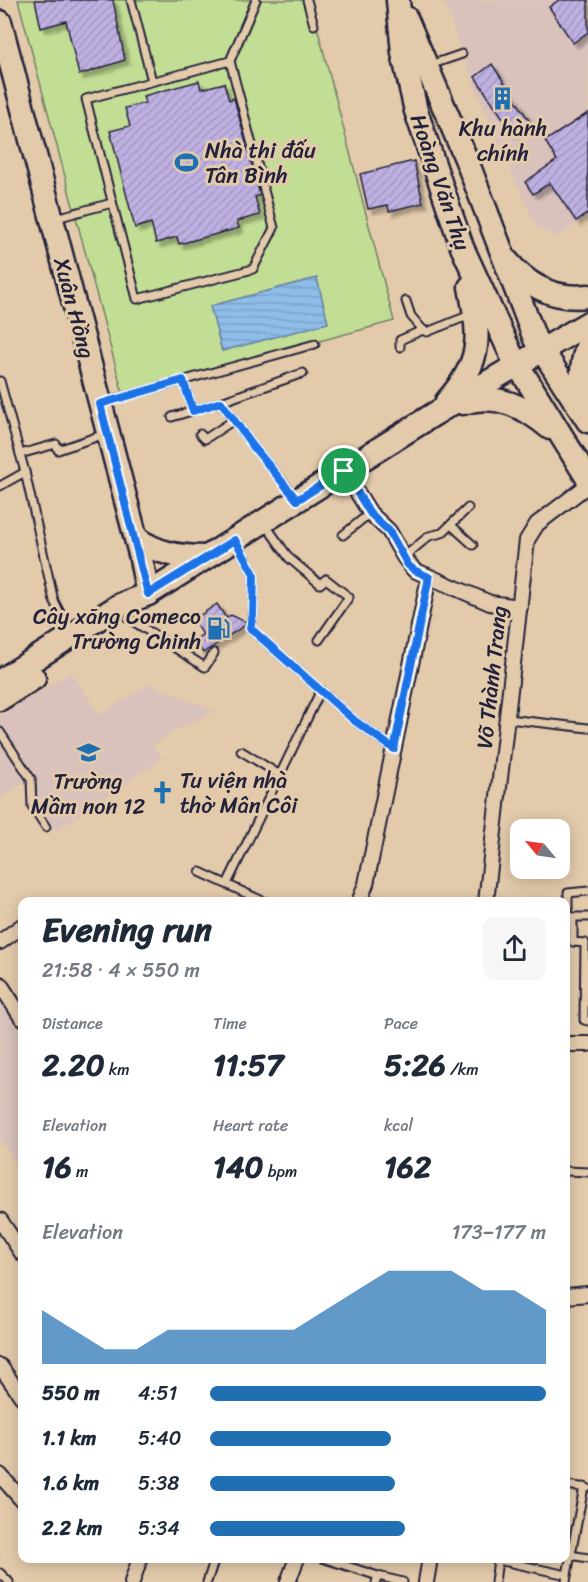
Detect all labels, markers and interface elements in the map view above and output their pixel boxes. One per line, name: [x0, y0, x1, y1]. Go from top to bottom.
building icon: Khu hành chính: [490, 86, 516, 112]
street label: Hoàng Văn Thụ: [399, 108, 482, 256]
place label: Khu hành chính: [459, 109, 547, 173]
place label: Nhà thi đấu Tân Bình: [205, 131, 316, 195]
sports icon: Nhà thi đấu Tân Bình: [174, 150, 200, 176]
street label: Xuân Hồng: [42, 252, 107, 363]
pin: [318, 445, 369, 496]
icon: arrive: [327, 454, 360, 487]
place label: Cây xăng Comeco Trường Chinh: [33, 597, 201, 661]
street label: Võ Thành Trang: [465, 604, 518, 750]
fuel station icon: Cây xăng Comeco Trường Chinh: [206, 616, 232, 642]
school or university icon: Trường Mầm non 12: [75, 739, 101, 765]
place label: Tu viện nhà thờ Mân Côi: [180, 761, 298, 825]
place label: Trường Mầm non 12: [31, 762, 146, 826]
church icon: Tu viện nhà thờ Mân Côi: [149, 780, 175, 806]
north arrow: [510, 819, 570, 879]
map controls: [510, 819, 570, 879]
text: Evening run: [42, 901, 212, 959]
button: share: [483, 917, 546, 980]
text: 21:58 · 4 × 550 m: [42, 953, 200, 988]
text: Distance: [42, 1009, 103, 1038]
text: Time: [213, 1009, 247, 1038]
text: Pace: [384, 1009, 418, 1038]
text: 2.20: [42, 1038, 105, 1092]
text: 11:57: [213, 1038, 283, 1092]
text: 5:26: [384, 1038, 446, 1092]
text: km: [105, 1055, 130, 1084]
text: /km: [446, 1055, 479, 1084]
text: Elevation: [42, 1111, 107, 1140]
text: Heart rate: [213, 1111, 288, 1140]
text: kcal: [384, 1111, 413, 1140]
text: 16: [42, 1140, 72, 1194]
text: 140: [213, 1140, 264, 1194]
text: 162: [384, 1140, 431, 1194]
text: m: [72, 1157, 88, 1186]
text: bpm: [264, 1157, 297, 1186]
text: Elevation: [42, 1215, 123, 1250]
text: 173–177 m: [452, 1215, 546, 1250]
text: 550 m: [42, 1376, 100, 1411]
text: 4:51: [138, 1376, 177, 1411]
text: 1.1 km: [42, 1421, 96, 1456]
text: 5:40: [138, 1421, 181, 1456]
text: 1.6 km: [42, 1466, 99, 1501]
text: 5:38: [138, 1466, 179, 1501]
text: 2.2 km: [42, 1511, 102, 1546]
text: 5:34: [138, 1511, 180, 1546]

